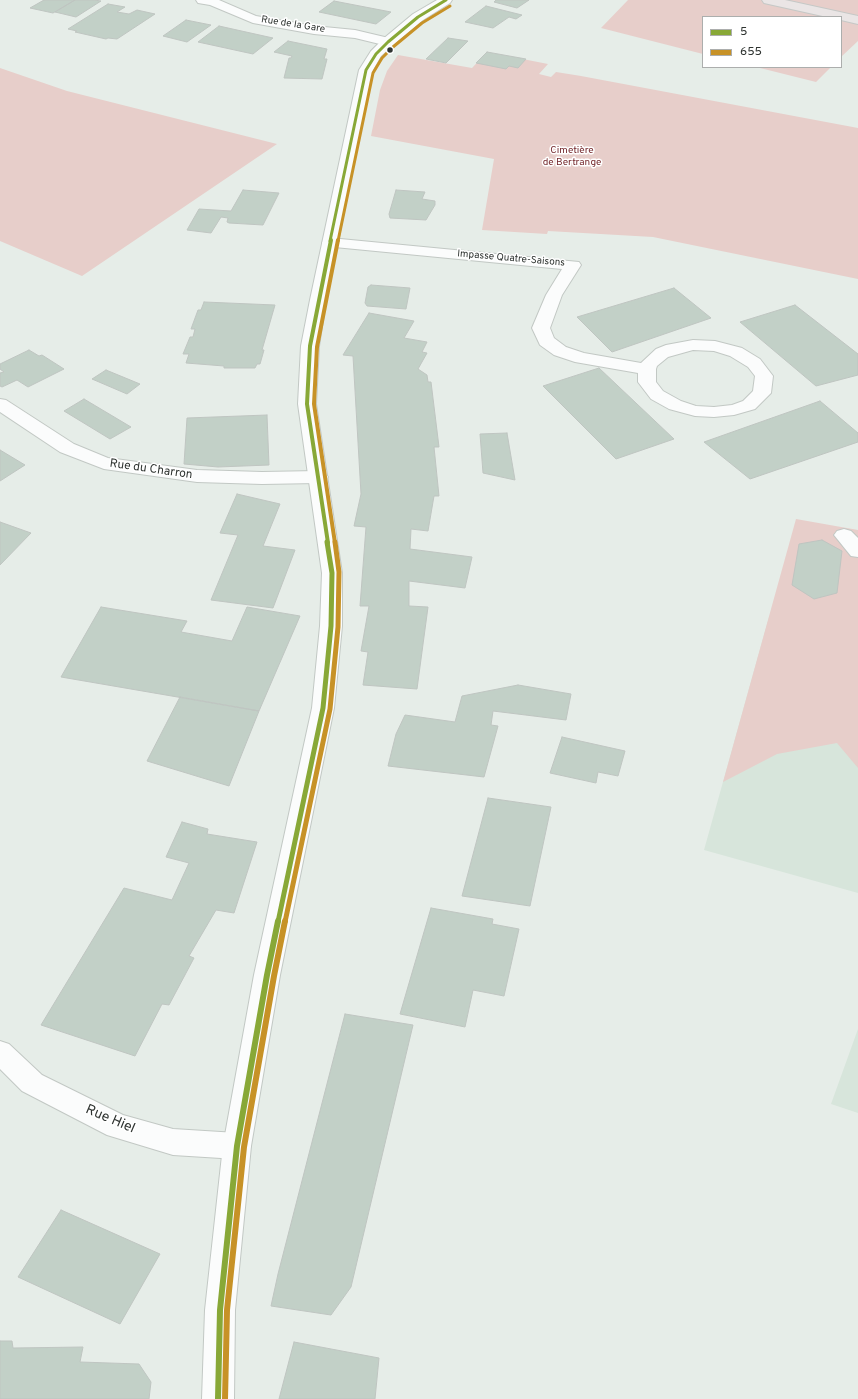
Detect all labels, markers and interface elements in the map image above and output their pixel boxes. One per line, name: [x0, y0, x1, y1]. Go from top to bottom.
street label: Rue de la Gare: [260, 14, 326, 36]
legend: [702, 16, 842, 68]
text: 5: [740, 24, 747, 40]
text: 655: [740, 44, 762, 60]
unlabelled marker: [385, 45, 395, 55]
park label: Cimetière de Bertrange: [543, 145, 601, 168]
street label: Impasse Quatre-Saisons: [457, 248, 565, 270]
street label: Rue du Charron: [109, 457, 193, 483]
street label: Rue Hiel: [83, 1102, 137, 1138]

